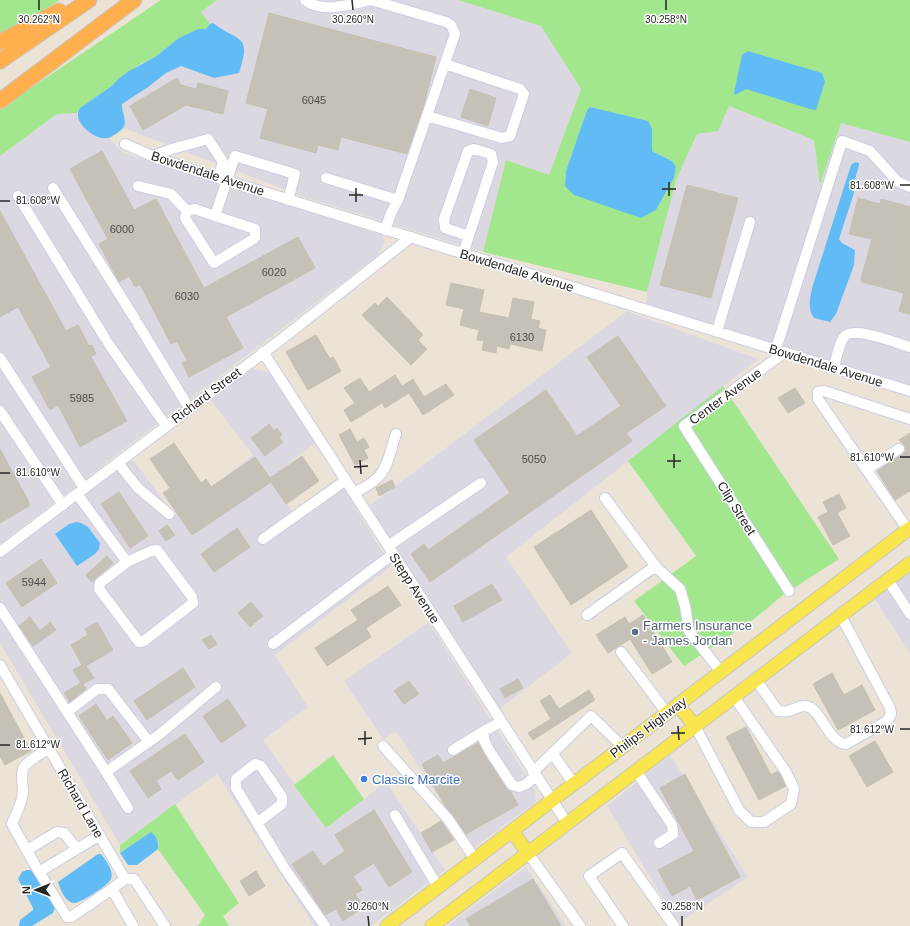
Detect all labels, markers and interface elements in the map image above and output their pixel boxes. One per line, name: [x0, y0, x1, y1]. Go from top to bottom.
text: 30.262°N: [18, 14, 60, 25]
text: 30.260°N: [332, 14, 374, 25]
text: 30.258°N: [645, 14, 687, 25]
house number: 6045: [302, 94, 326, 106]
street label: Bowdendale Avenue: [149, 148, 266, 199]
text: 81.608°W: [850, 180, 895, 191]
text: 81.608°W: [16, 195, 61, 206]
house number: 6000: [110, 223, 134, 235]
street label: Bowdendale Avenue: [458, 246, 576, 295]
house number: 6020: [262, 266, 286, 278]
house number: 6030: [175, 290, 199, 302]
house number: 6130: [510, 331, 534, 343]
street label: Bowdendale Avenue: [767, 341, 885, 390]
street label: Richard Street: [169, 364, 244, 426]
street label: Center Avenue: [686, 365, 764, 428]
house number: 5985: [70, 392, 94, 404]
text: 81.610°W: [850, 452, 895, 463]
house number: 5050: [522, 453, 546, 465]
text: 81.610°W: [16, 467, 61, 478]
street label: Clip Street: [714, 479, 759, 538]
street label: Stepp Avenue: [386, 550, 443, 626]
house number: 5944: [22, 576, 46, 588]
place label: Farmers Insurance - James Jordan: [643, 618, 752, 648]
marker: Farmers Insurance - James Jordan: [630, 627, 640, 637]
street label: Philips Highway: [607, 693, 690, 761]
text: 81.612°W: [850, 724, 895, 735]
text: 81.612°W: [16, 739, 61, 750]
street label: Richard Lane: [55, 766, 106, 840]
place label: Classic Marcite: [372, 772, 460, 787]
marker: Classic Marcite: [359, 774, 369, 784]
north arrow: [16, 870, 56, 910]
text: N: [20, 886, 32, 894]
text: 30.260°N: [347, 901, 389, 912]
text: 30.258°N: [661, 901, 703, 912]

